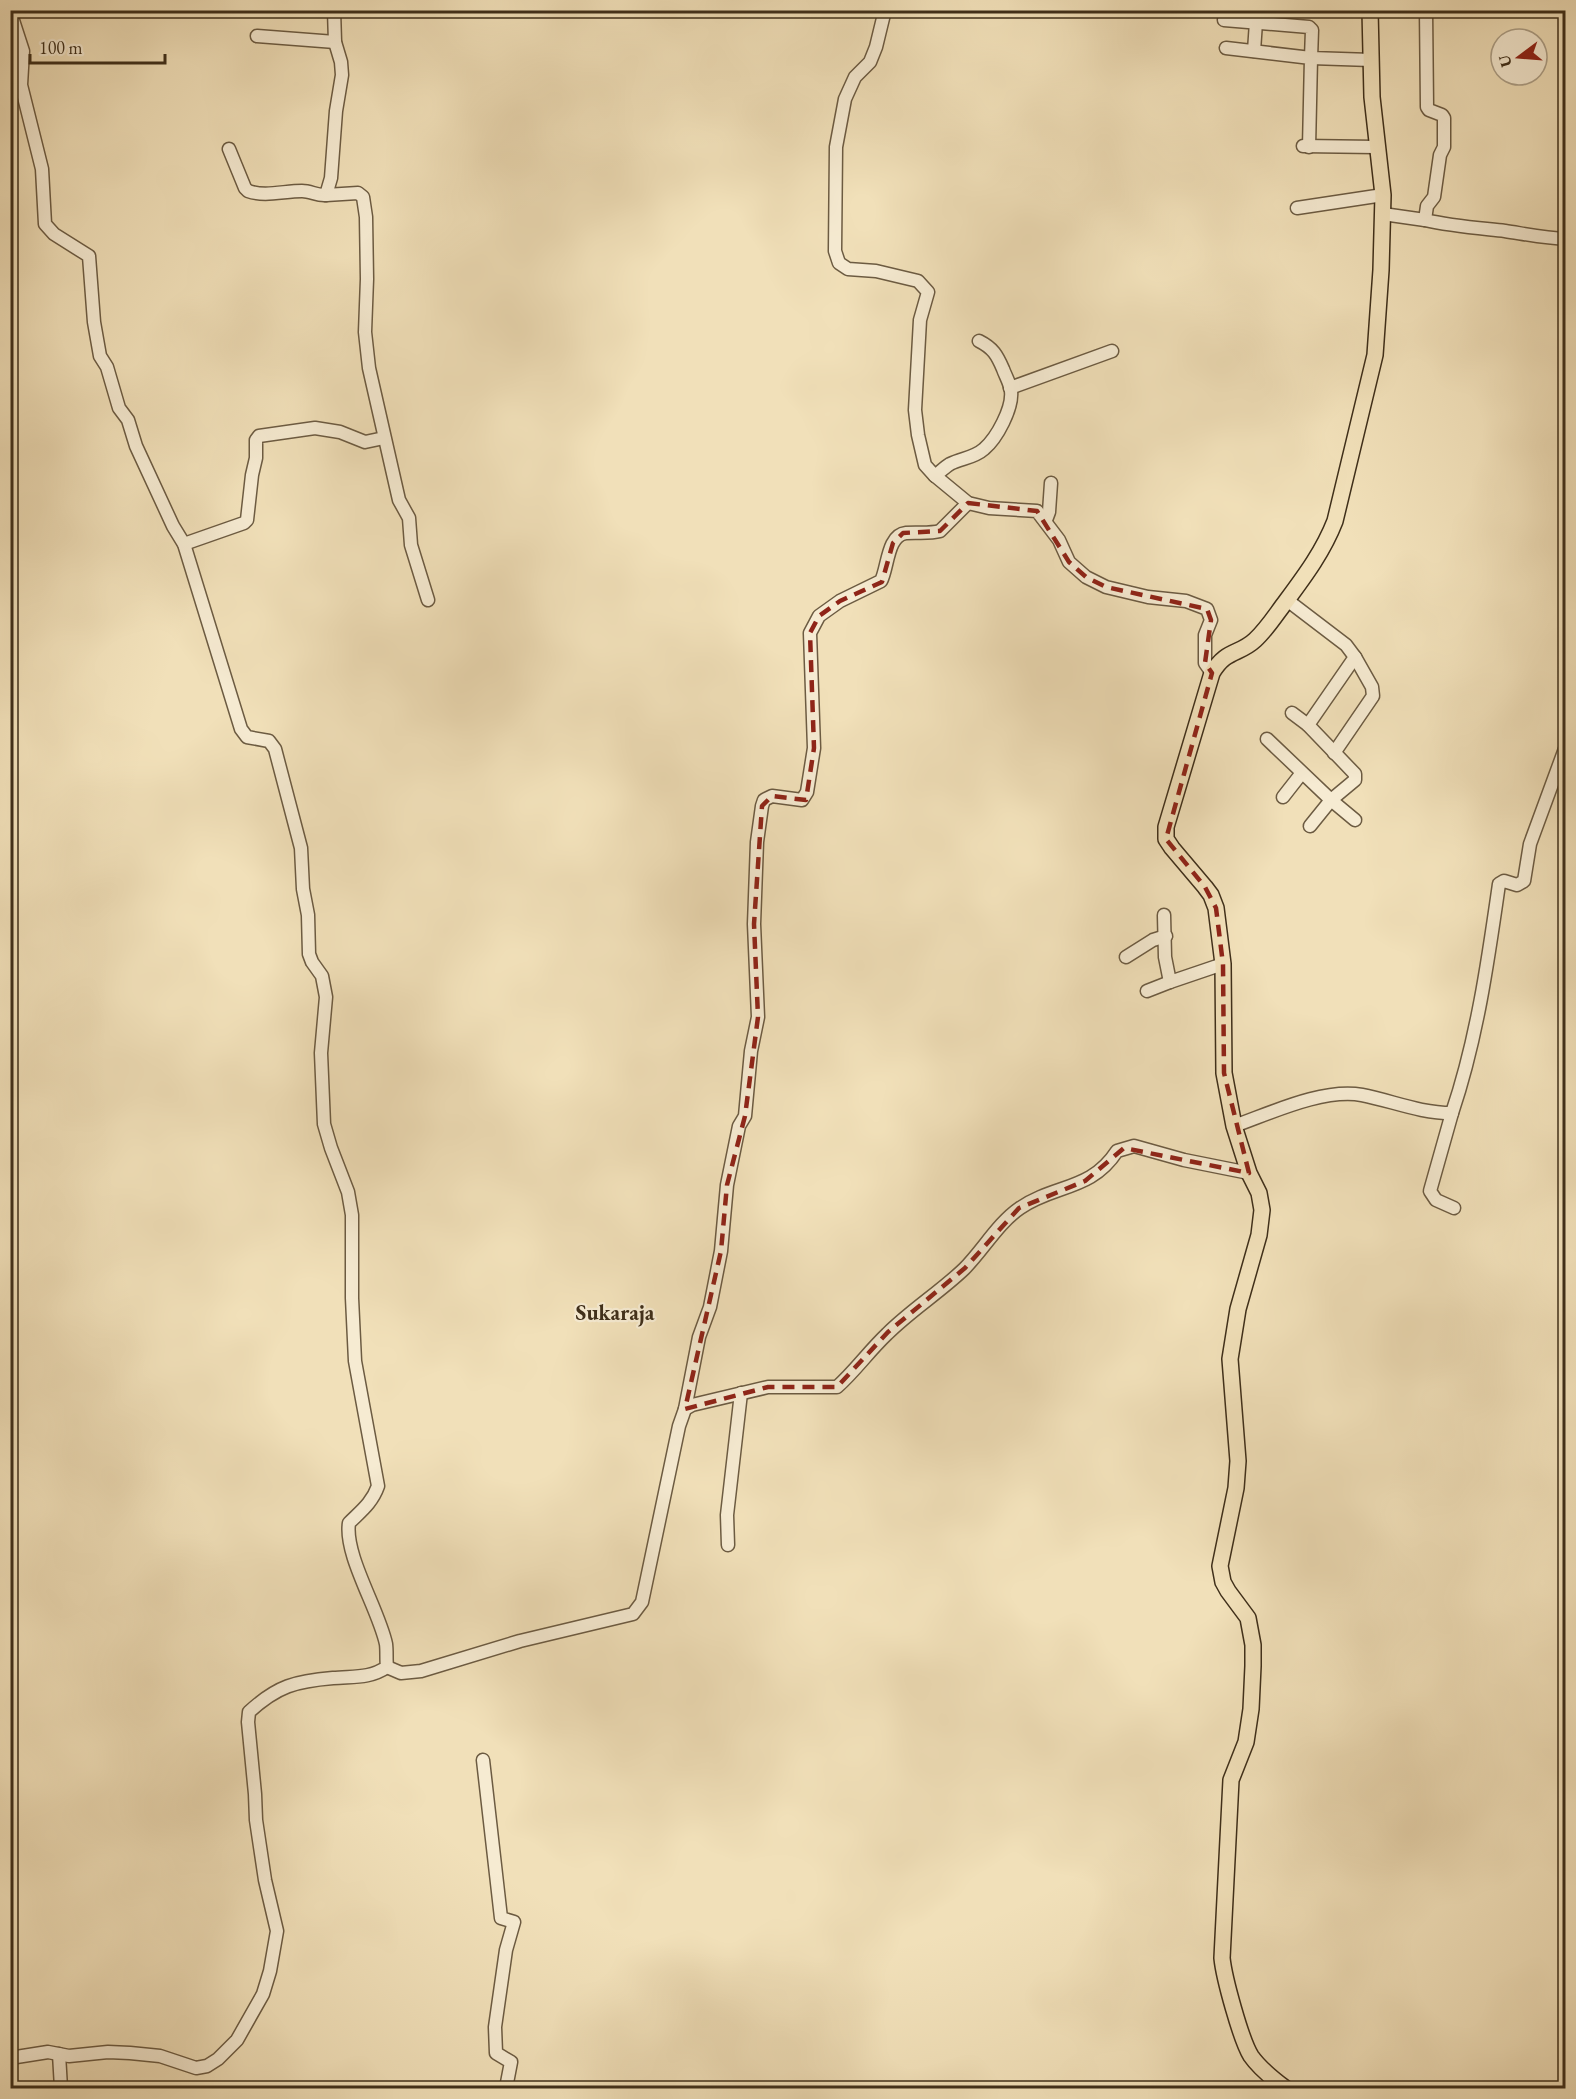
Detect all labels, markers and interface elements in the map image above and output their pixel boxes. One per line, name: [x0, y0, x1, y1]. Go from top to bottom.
scale bar: [30, 27, 165, 65]
north arrow: [1489, 27, 1549, 87]
text: 100 m: [39, 36, 83, 59]
text: U: [1493, 52, 1517, 70]
district label: Sukaraja: [576, 1298, 655, 1327]

